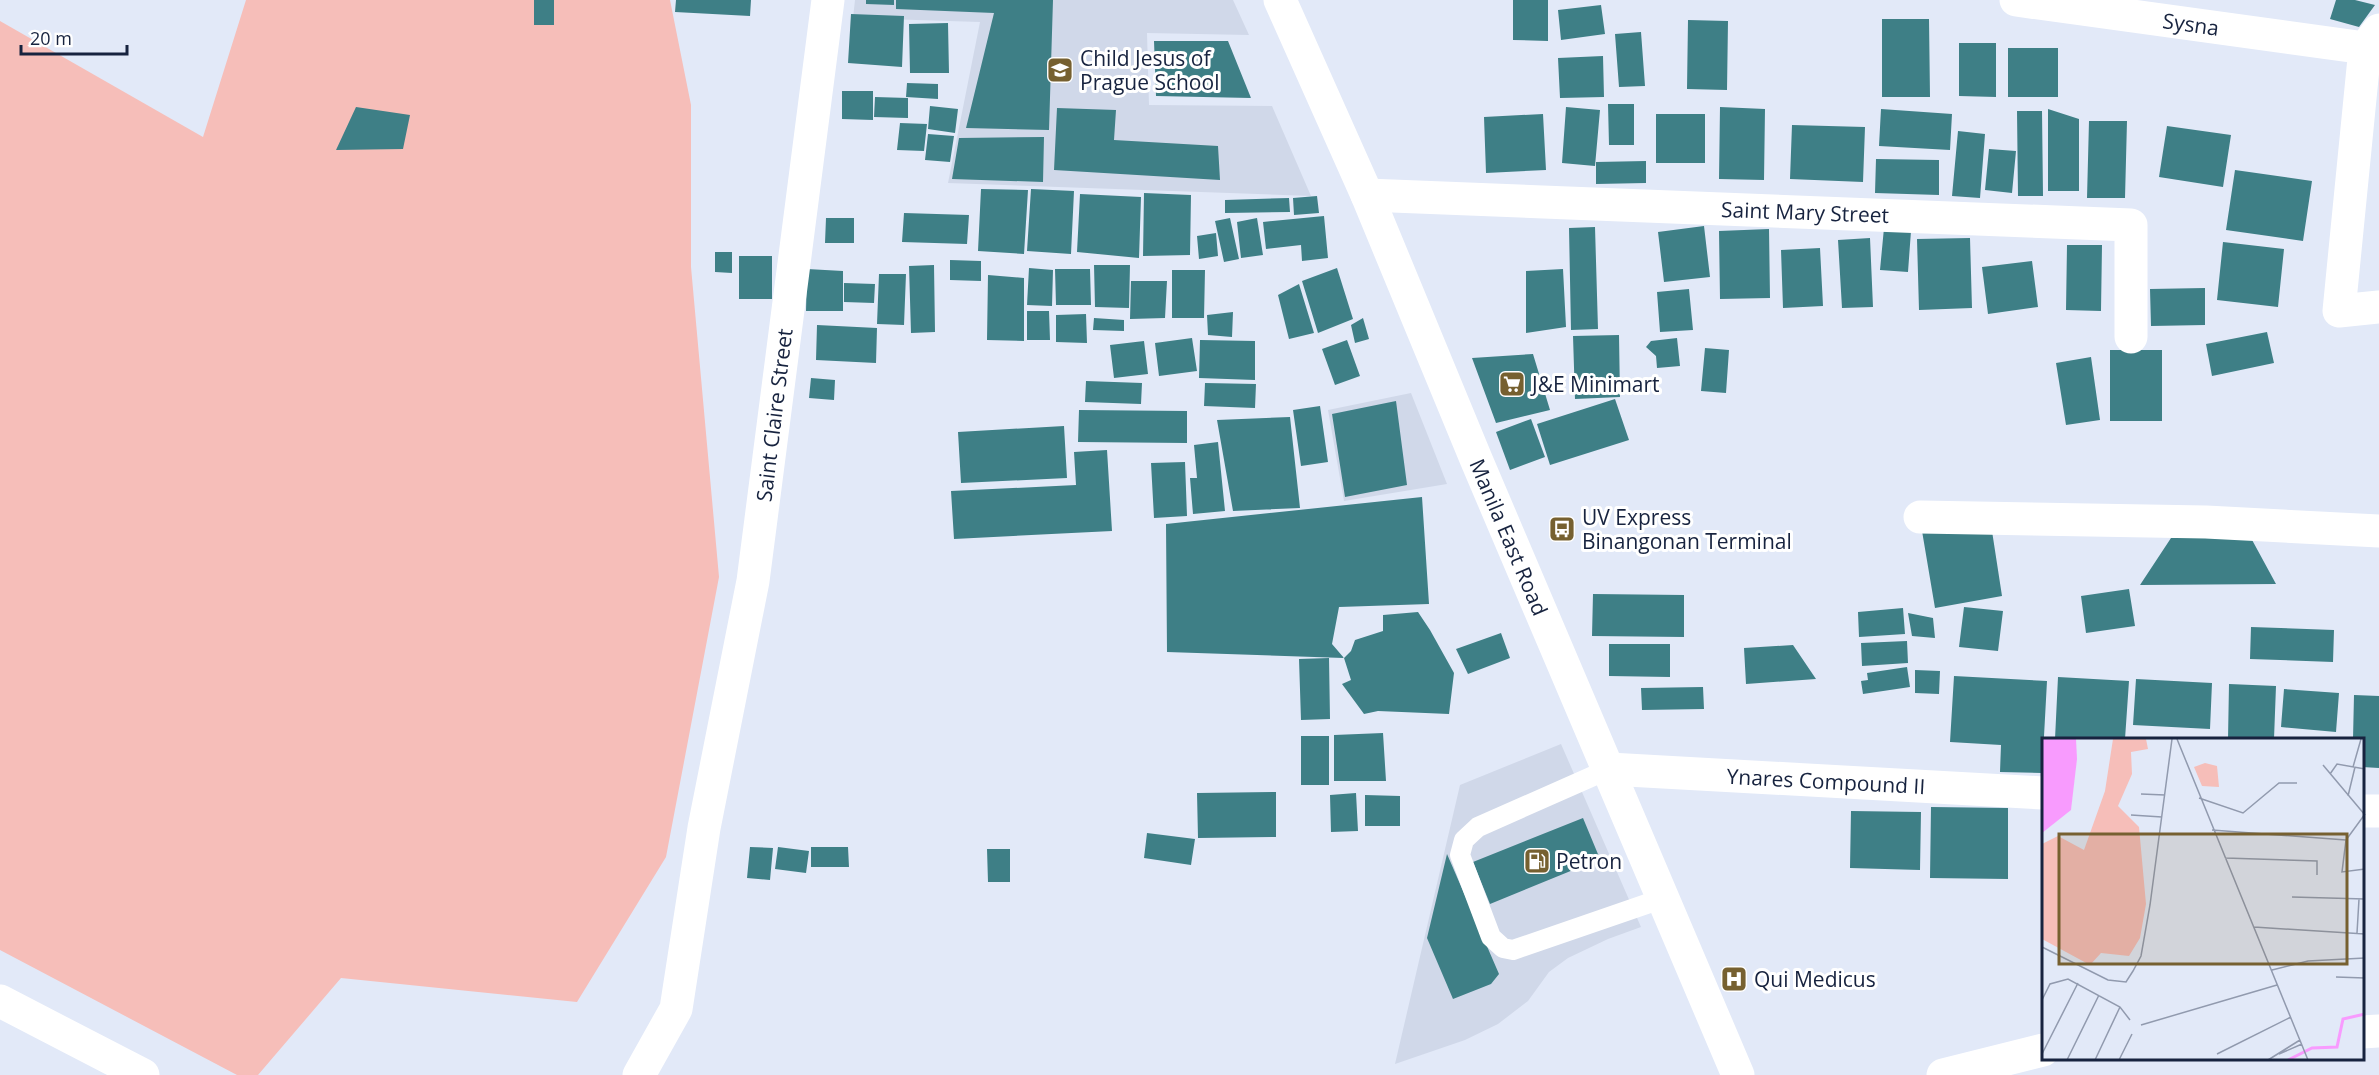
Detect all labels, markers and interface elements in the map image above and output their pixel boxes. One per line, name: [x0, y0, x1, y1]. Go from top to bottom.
street label: Sysna: [2161, 6, 2221, 42]
scale bar: [21, 18, 128, 56]
text: 20 m: [30, 26, 72, 50]
place label: Child Jesus of Prague School: [1080, 44, 1219, 96]
school or university icon: Child Jesus of Prague School: [1045, 55, 1075, 85]
street label: Saint Mary Street: [1721, 195, 1889, 229]
street label: Saint Claire Street: [749, 327, 799, 503]
supermarket icon: J&E Minimart: [1497, 369, 1527, 399]
place label: J&E Minimart: [1530, 370, 1660, 398]
street label: Manila East Road: [1463, 454, 1555, 620]
place label: UV Express Binangonan Terminal: [1582, 503, 1792, 555]
bus stop icon: UV Express Binangonan Terminal: [1547, 514, 1577, 544]
inset map: [2042, 738, 2364, 1060]
street label: Ynares Compound II: [1726, 762, 1926, 800]
fuel station icon: Petron: [1522, 846, 1552, 876]
place label: Petron: [1556, 847, 1622, 875]
hospital icon: Qui Medicus: [1719, 964, 1749, 994]
place label: Qui Medicus: [1754, 965, 1876, 993]

